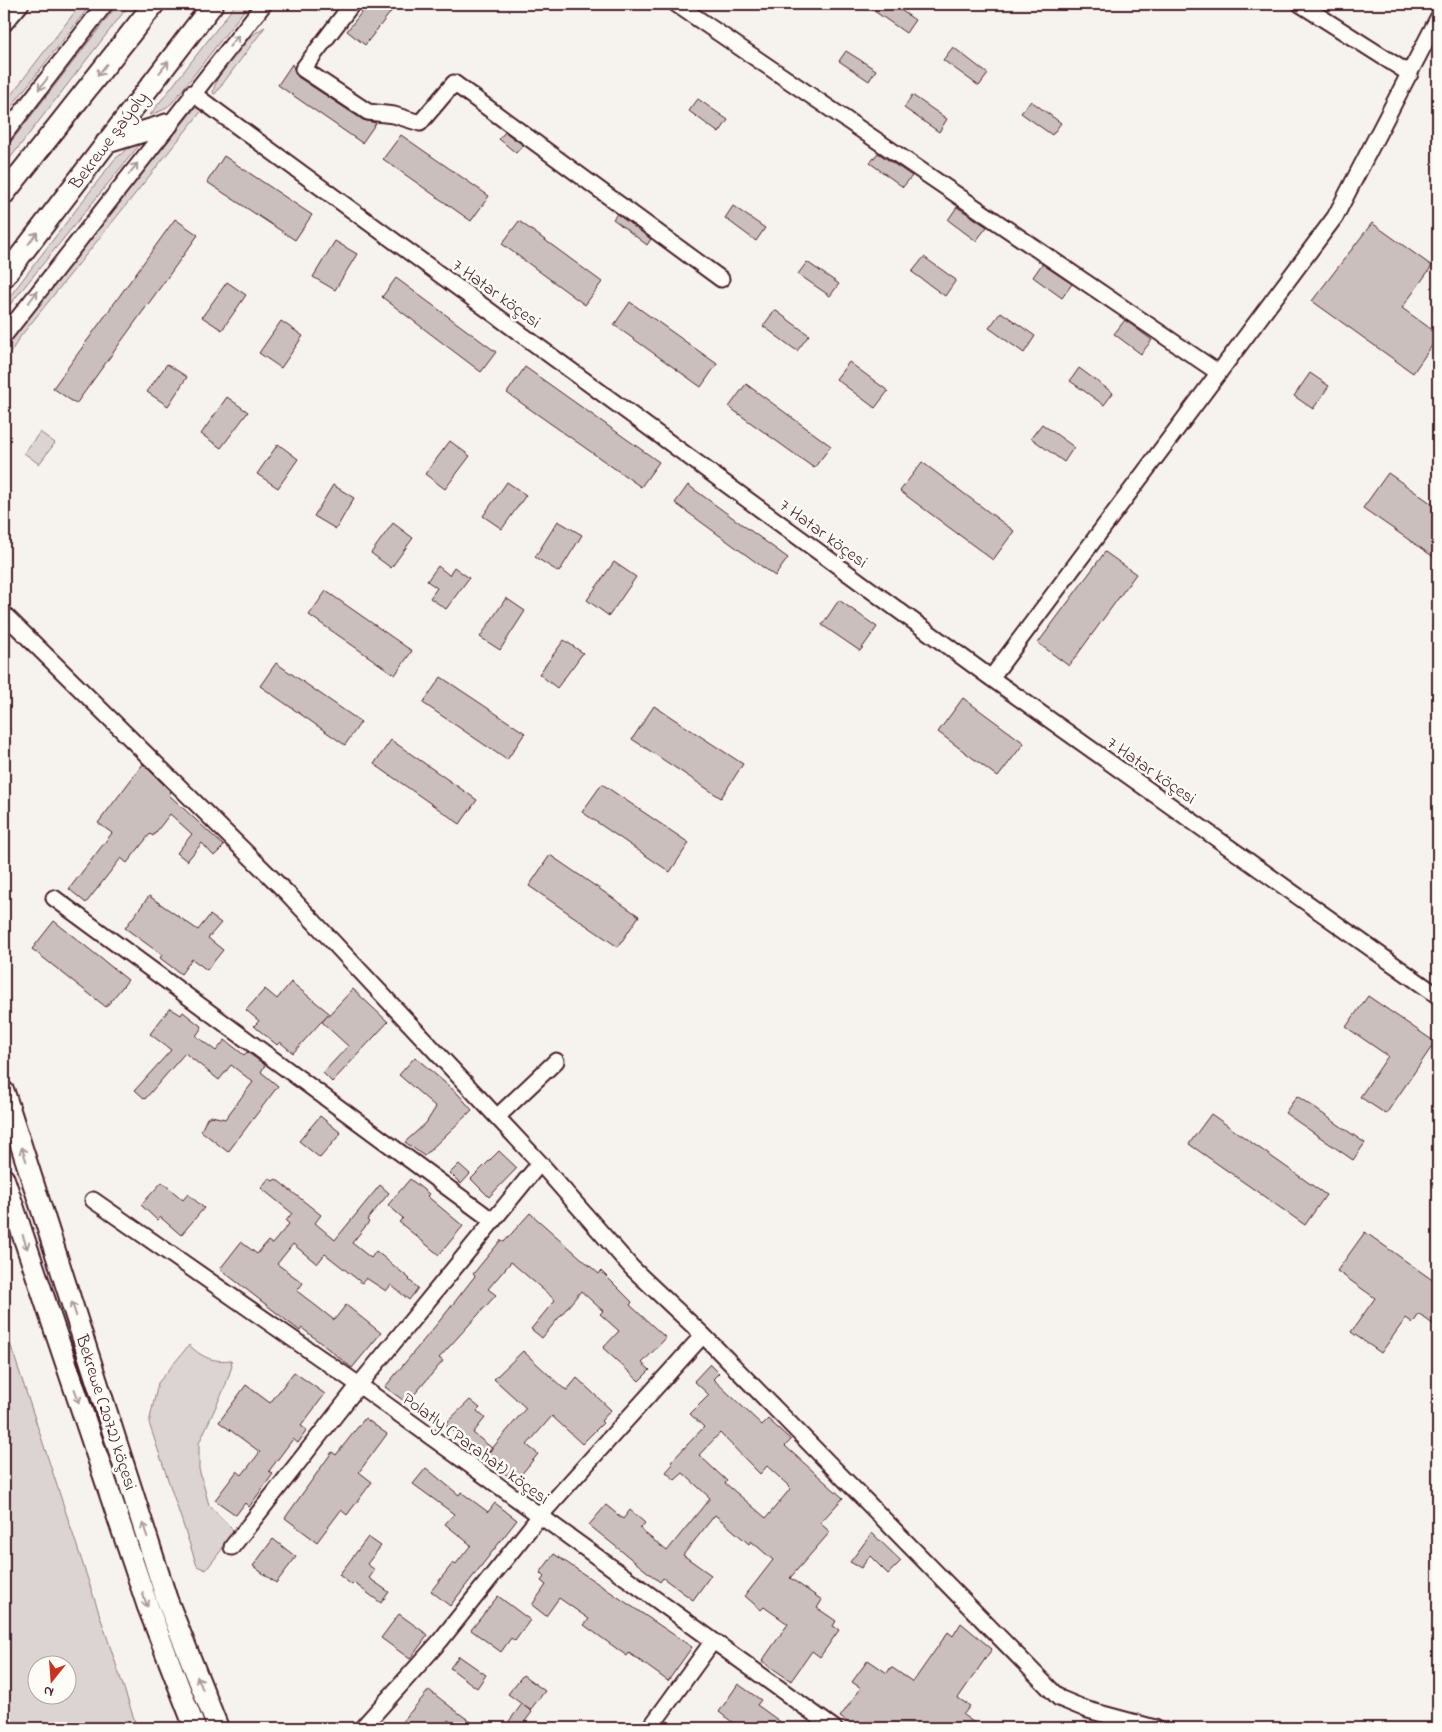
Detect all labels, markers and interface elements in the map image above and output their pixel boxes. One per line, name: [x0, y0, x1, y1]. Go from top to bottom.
one-way arrow: [228, 35, 239, 48]
one-way arrow: [159, 61, 170, 74]
one-way arrow: [97, 63, 108, 76]
one-way arrow: [38, 77, 49, 90]
street label: Bekrewe şaýoly: [63, 87, 155, 197]
one-way arrow: [127, 163, 138, 176]
one-way arrow: [28, 232, 39, 245]
street label: 7 Hatar köçesi: [446, 254, 545, 336]
one-way arrow: [28, 290, 38, 304]
street label: 7 Hatar köçesi: [773, 494, 872, 576]
street label: 7 Hatar köçesi: [1101, 731, 1201, 812]
one-way arrow: [18, 1147, 28, 1163]
one-way arrow: [21, 1234, 30, 1249]
one-way arrow: [68, 1301, 78, 1317]
street label: Bekrewe (2072) köçesi: [67, 1331, 143, 1494]
street label: Polatly (Parahat) köçesi: [396, 1387, 554, 1512]
one-way arrow: [72, 1388, 82, 1404]
one-way arrow: [139, 1523, 149, 1539]
one-way arrow: [141, 1591, 150, 1607]
north arrow: [28, 1654, 78, 1704]
one-way arrow: [195, 1676, 205, 1691]
text: N: [41, 1680, 56, 1702]

